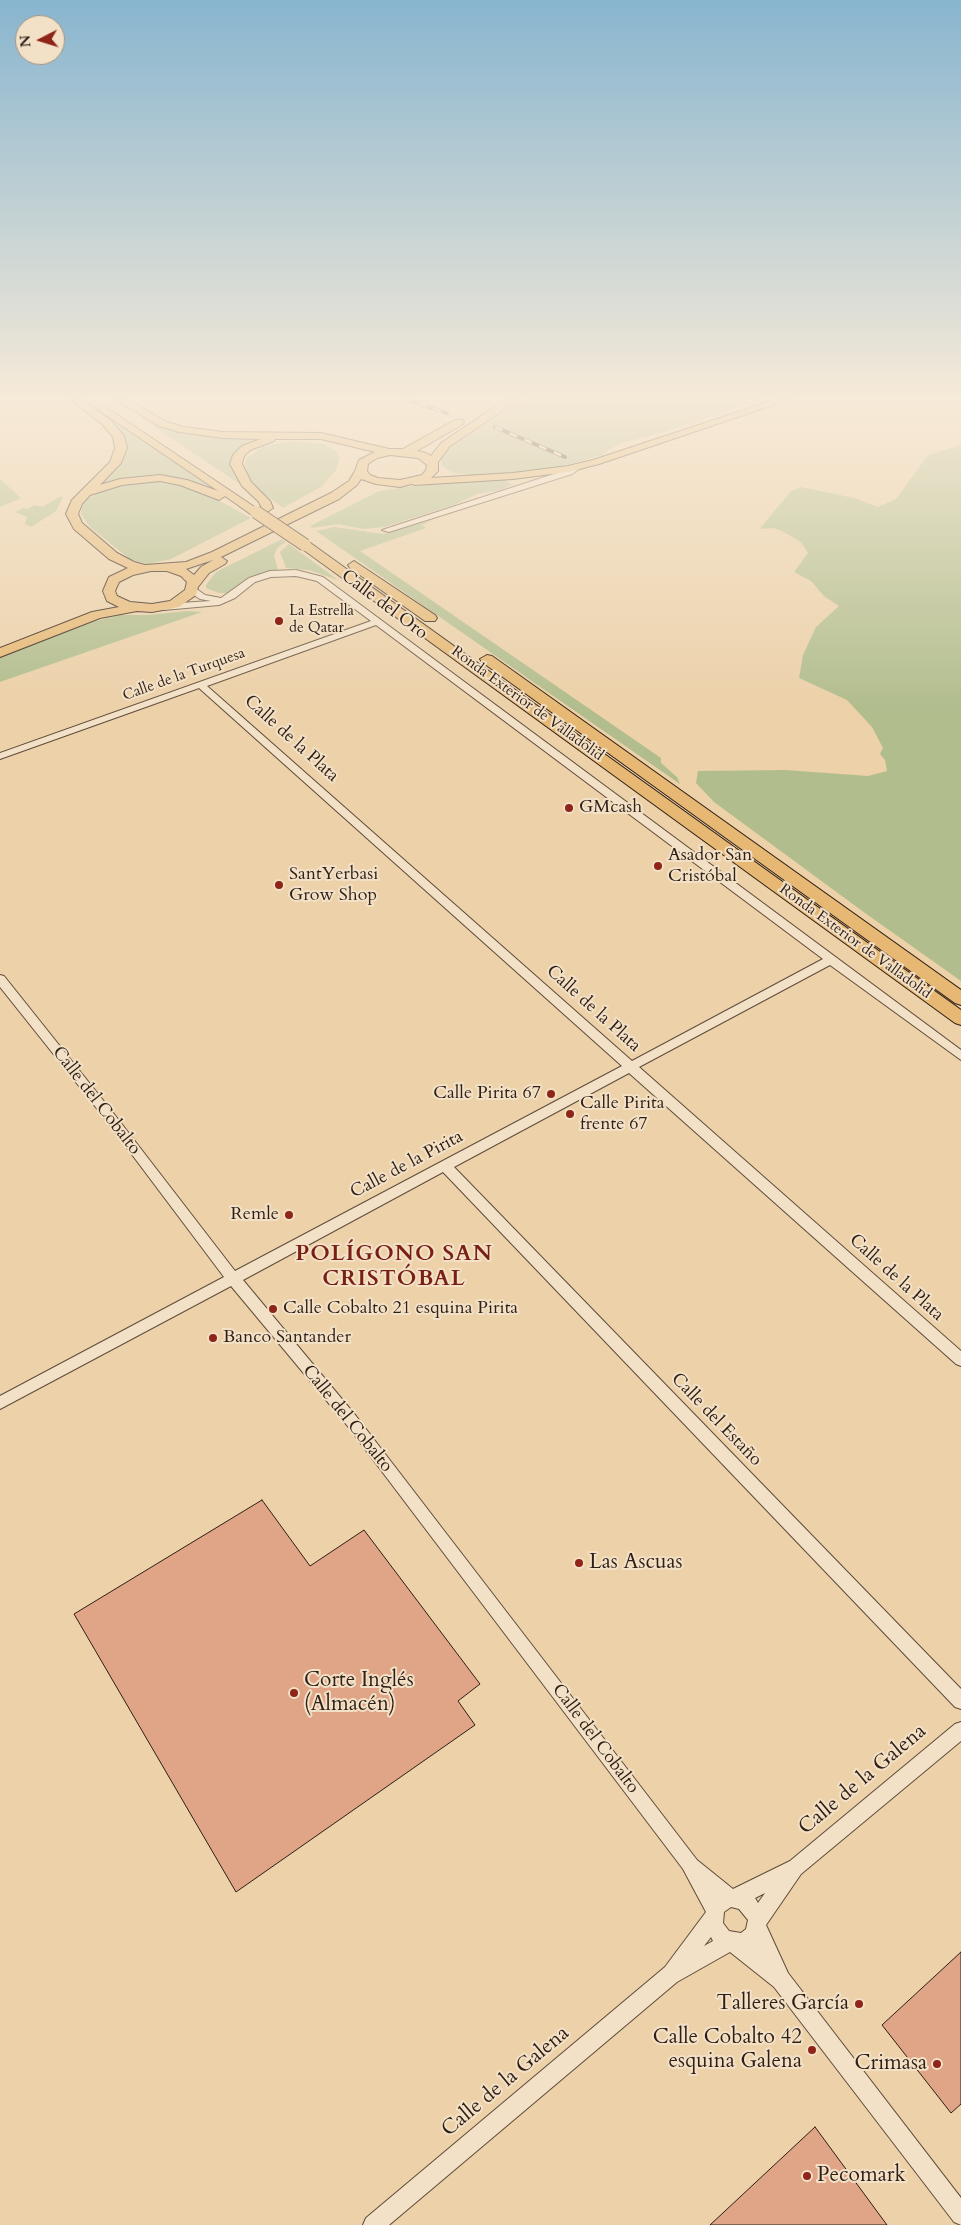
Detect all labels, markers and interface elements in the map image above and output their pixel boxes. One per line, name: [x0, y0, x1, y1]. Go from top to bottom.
north arrow: [15, 15, 65, 65]
text: N: [16, 34, 36, 48]
street label: Calle del Oro: [336, 565, 432, 645]
place label: La Estrella de Qatar: [289, 603, 354, 638]
marker: La Estrella de Qatar: [273, 615, 285, 627]
street label: Ronda Exterior de Valladolid: [447, 643, 607, 765]
street label: Calle de la Turquesa: [120, 645, 248, 705]
street label: Calle de la Plata: [239, 691, 343, 787]
place label: GMcash: [579, 797, 642, 819]
marker: GMcash: [563, 802, 575, 814]
place label: Asador San Cristóbal: [668, 845, 752, 888]
marker: Asador San Cristóbal: [652, 860, 664, 872]
place label: SantYerbasi Grow Shop: [289, 864, 378, 906]
marker: SantYerbasi Grow Shop: [273, 879, 285, 891]
street label: Ronda Exterior de Valladolid: [775, 881, 935, 1003]
street label: Calle de la Plata: [541, 961, 645, 1057]
street label: Calle del Cobalto: [47, 1042, 145, 1160]
place label: Calle Pirita 67: [433, 1083, 541, 1105]
marker: Calle Pirita 67: [545, 1088, 557, 1100]
place label: Calle Pirita frente 67: [580, 1093, 665, 1136]
marker: Calle Pirita frente 67: [564, 1108, 576, 1120]
street label: Calle de la Pirita: [347, 1126, 467, 1204]
place label: Remle: [230, 1204, 279, 1226]
marker: Remle: [283, 1209, 295, 1221]
street label: Calle de la Plata: [844, 1230, 948, 1326]
district label: POLÍGONO SAN CRISTÓBAL: [294, 1242, 494, 1294]
place label: Calle Cobalto 21 esquina Pirita: [283, 1298, 518, 1320]
marker: Calle Cobalto 21 esquina Pirita: [267, 1303, 279, 1315]
place label: Banco Santander: [223, 1327, 351, 1349]
marker: Banco Santander: [207, 1332, 219, 1344]
street label: Calle del Cobalto: [297, 1361, 397, 1477]
street label: Calle del Estaño: [666, 1369, 766, 1471]
place label: Las Ascuas: [589, 1550, 683, 1576]
marker: Las Ascuas: [573, 1557, 585, 1569]
place label: Corte Inglés (Almacén): [304, 1668, 414, 1718]
street label: Calle del Cobalto: [547, 1680, 643, 1798]
marker: Corte Inglés (Almacén): [288, 1687, 300, 1699]
street label: Calle de la Galena: [794, 1719, 932, 1841]
place label: Talleres García: [717, 1991, 849, 2017]
marker: Talleres García: [853, 1998, 865, 2010]
street label: Calle de la Galena: [437, 2021, 575, 2143]
place label: Calle Cobalto 42 esquina Galena: [653, 2025, 802, 2075]
marker: Calle Cobalto 42 esquina Galena: [806, 2044, 818, 2056]
place label: Crimasa: [854, 2051, 927, 2077]
marker: Crimasa: [931, 2058, 943, 2070]
place label: Pecomark: [817, 2163, 906, 2189]
marker: Pecomark: [801, 2170, 813, 2182]

